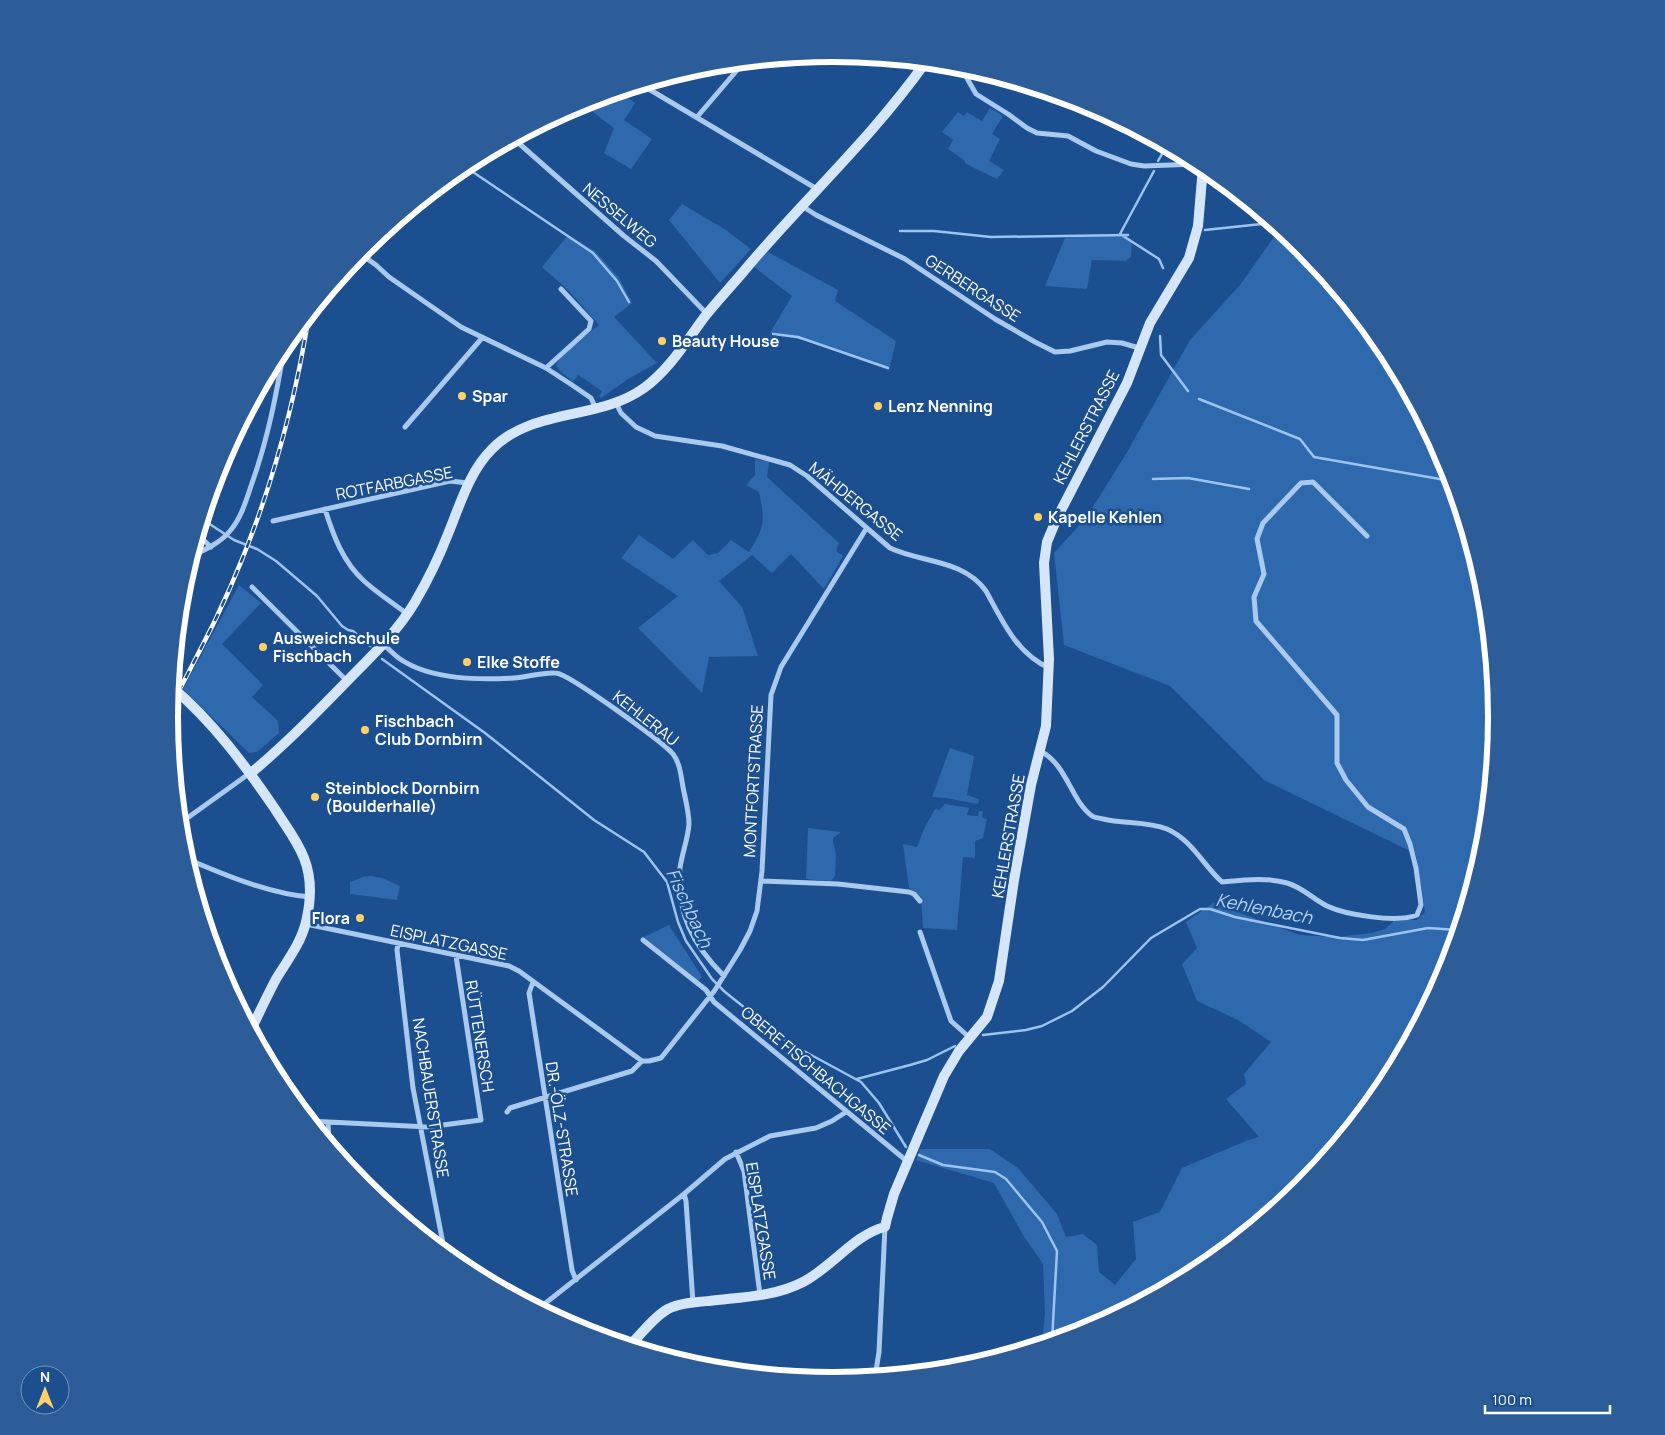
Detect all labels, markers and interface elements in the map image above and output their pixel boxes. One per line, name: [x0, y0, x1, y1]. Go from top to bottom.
street label: NESSELWEG: [578, 177, 662, 253]
street label: GERBERGASSE: [921, 249, 1025, 327]
place label: Beauty House: [672, 330, 780, 352]
marker: Beauty House: [656, 335, 668, 347]
street label: KEHLERSTRASSE: [1048, 366, 1124, 488]
place label: Spar: [472, 385, 508, 407]
marker: Spar: [456, 390, 468, 402]
place label: Lenz Nenning: [888, 395, 993, 417]
marker: Lenz Nenning: [872, 400, 884, 412]
street label: MÄHDERGASSE: [805, 456, 907, 546]
street label: ROTFARBGASSE: [334, 461, 454, 505]
place label: Kapelle Kehlen: [1048, 506, 1162, 528]
marker: Kapelle Kehlen: [1032, 511, 1044, 523]
place label: Ausweichschule Fischbach: [273, 627, 400, 667]
marker: Ausweichschule Fischbach: [257, 641, 269, 653]
place label: Elke Stoffe: [477, 651, 560, 673]
marker: Elke Stoffe: [461, 656, 473, 668]
street label: KEHLERAU: [608, 685, 684, 751]
street label: MONTFORTSTRASSE: [738, 704, 768, 858]
place label: Fischbach Club Dornbirn: [375, 710, 483, 750]
marker: Fischbach Club Dornbirn: [359, 724, 371, 736]
street label: KEHLERSTRASSE: [986, 772, 1030, 900]
place label: Steinblock Dornbirn (Boulderhalle): [325, 777, 480, 817]
marker: Steinblock Dornbirn (Boulderhalle): [309, 791, 321, 803]
water label: Fischbach: [661, 864, 719, 952]
water label: Kehlenbach: [1214, 887, 1316, 929]
place label: Flora: [312, 907, 350, 929]
marker: Flora: [354, 912, 366, 924]
street label: EISPLATZGASSE: [389, 919, 509, 965]
street label: RÜTTENERSCH: [460, 979, 500, 1093]
street label: OBERE FISCHBACHGASSE: [737, 1001, 895, 1139]
street label: NACHBAUERSTRASSE: [407, 1016, 455, 1180]
street label: DR.-ÖLZ-STRASSE: [540, 1060, 584, 1198]
street label: EISPLATZGASSE: [741, 1161, 781, 1281]
north arrow: [20, 1365, 70, 1415]
text: N: [40, 1367, 50, 1386]
scale bar: [1485, 1382, 1610, 1414]
text: 100 m: [1492, 1389, 1532, 1410]

